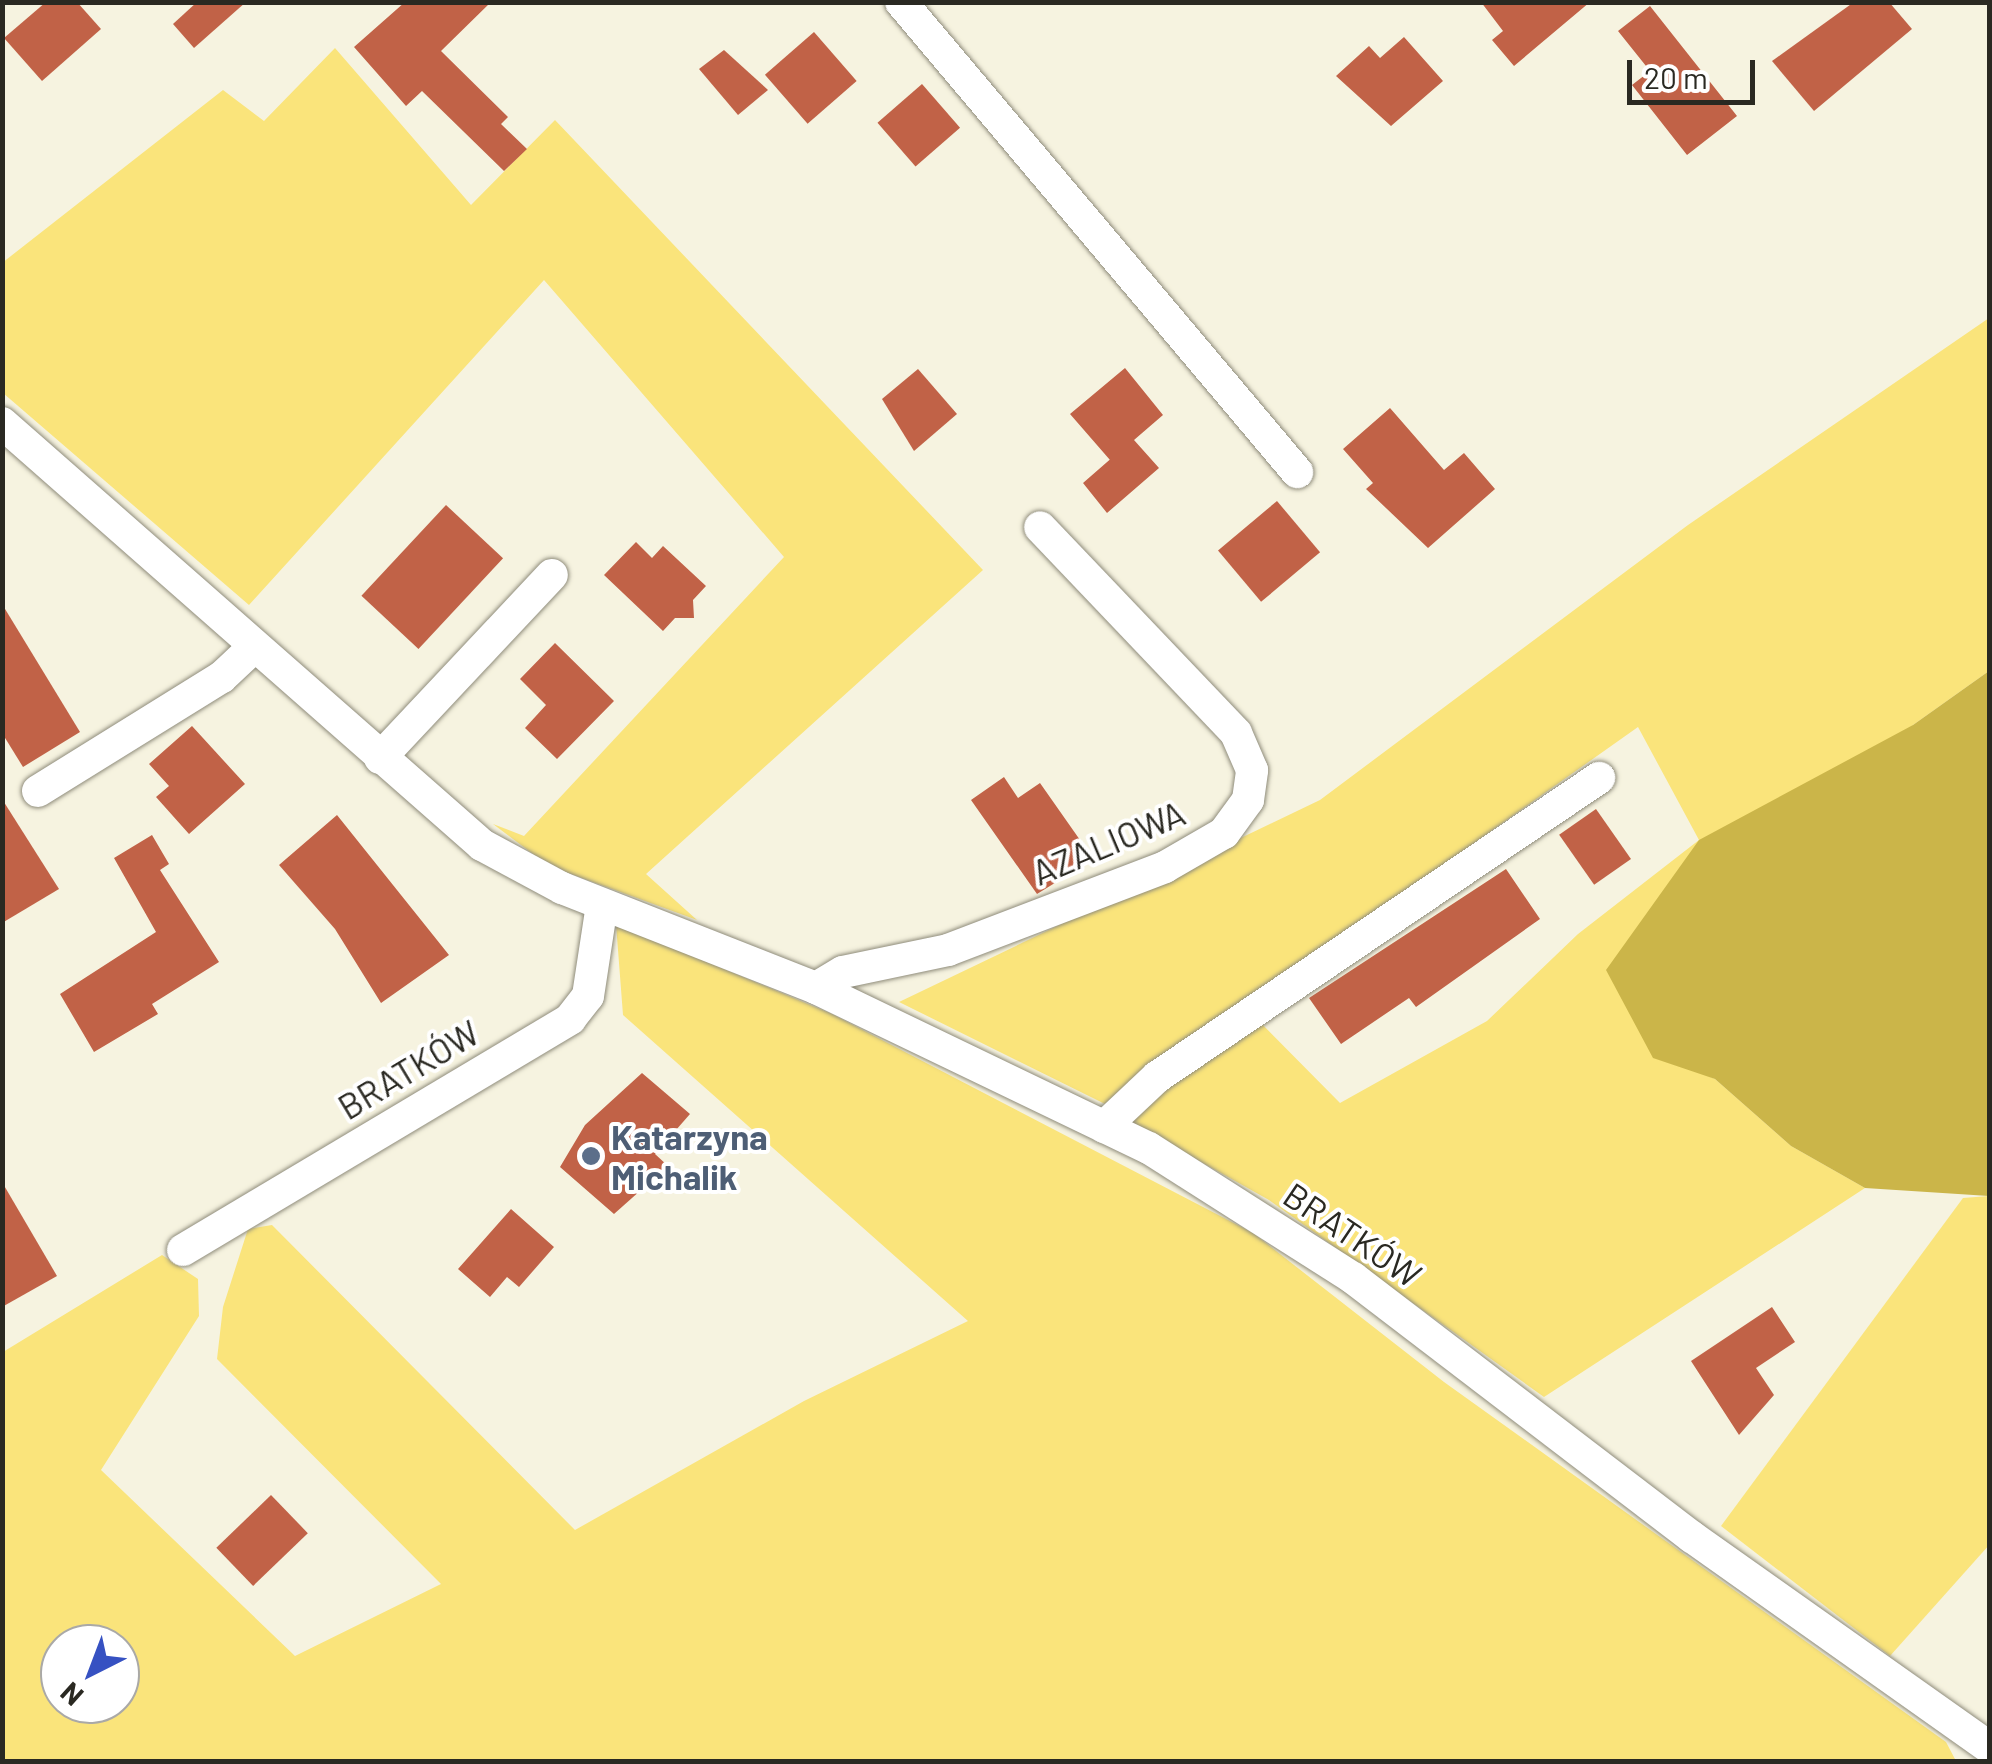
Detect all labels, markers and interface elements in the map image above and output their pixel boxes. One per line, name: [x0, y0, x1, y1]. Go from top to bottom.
scale bar: [1632, 40, 1760, 102]
text: 20 m: [1644, 59, 1708, 95]
street label: AZALIOWA: [1025, 791, 1191, 893]
street label: BRATKÓW: [330, 1011, 486, 1127]
place label: Katarzyna Michalik: [611, 1115, 768, 1197]
marker: Katarzyna Michalik: [580, 1145, 602, 1167]
street label: BRATKÓW: [1276, 1173, 1430, 1295]
north arrow: [40, 1624, 140, 1724]
text: N: [53, 1676, 90, 1714]

